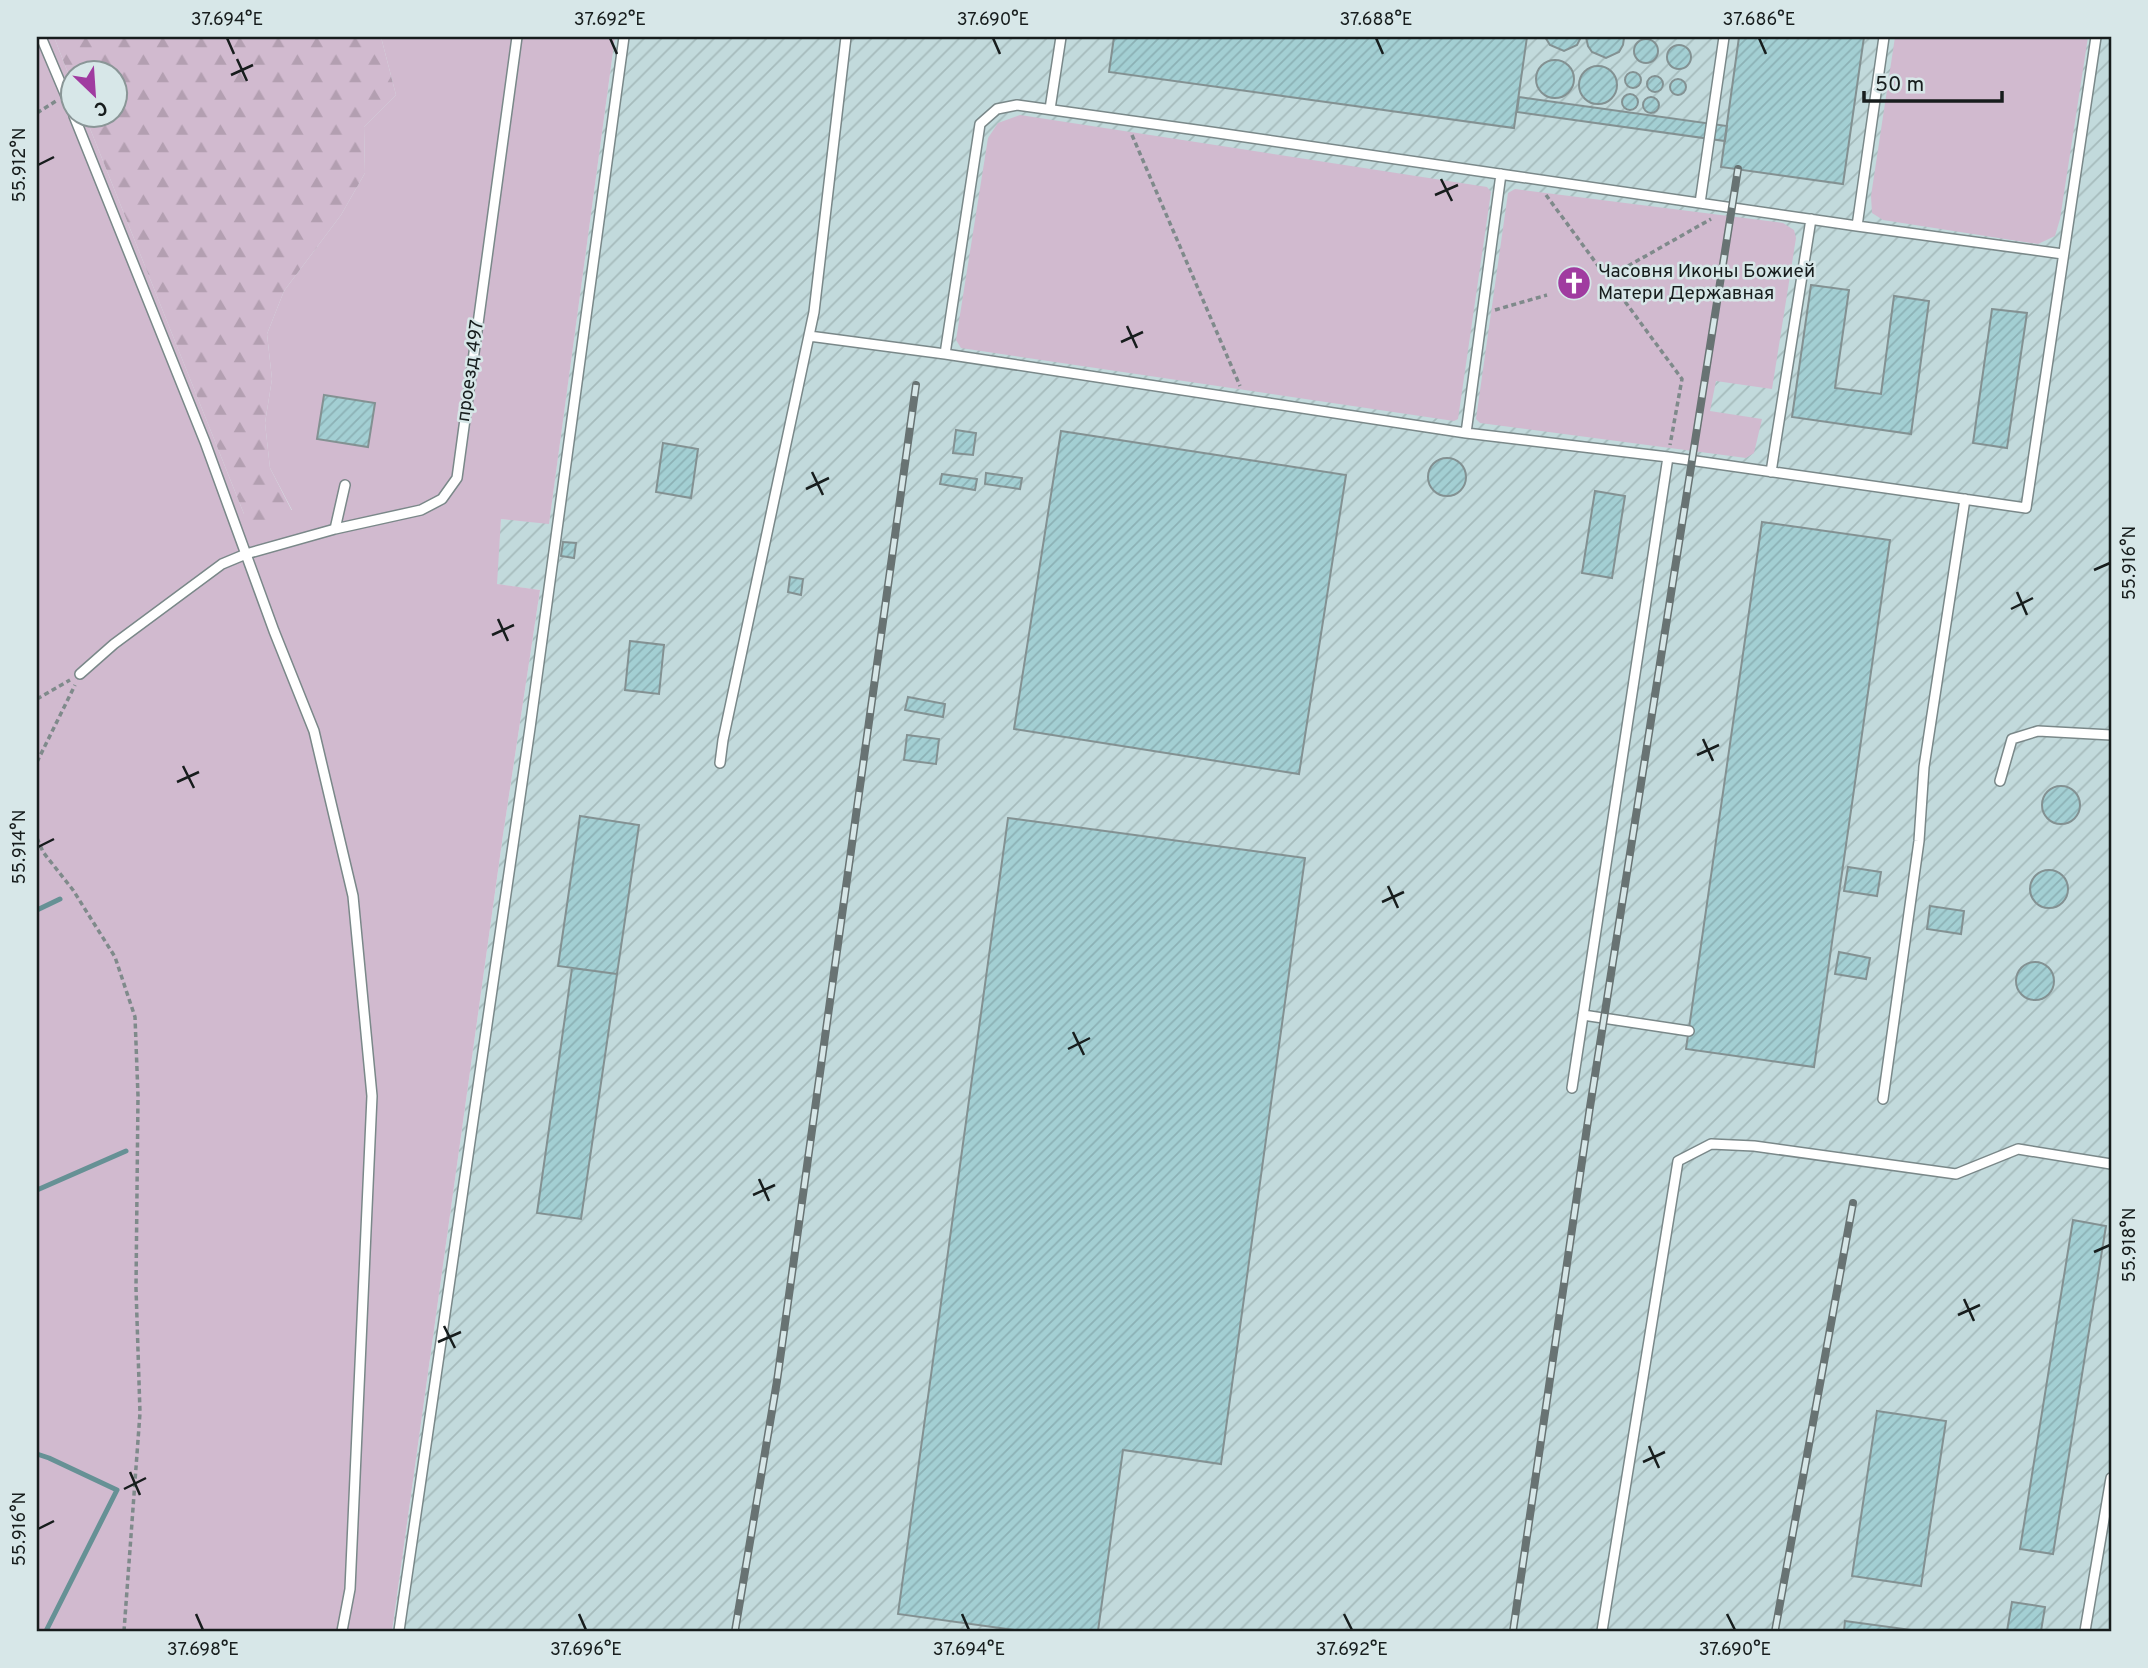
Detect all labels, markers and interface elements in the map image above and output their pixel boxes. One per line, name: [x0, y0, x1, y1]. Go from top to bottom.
text: 37.694°E: [191, 9, 263, 32]
text: 37.692°E: [574, 9, 646, 32]
text: 37.690°E: [957, 9, 1029, 32]
text: 37.688°E: [1339, 9, 1413, 32]
text: 37.686°E: [1723, 9, 1795, 32]
north arrow: [60, 60, 130, 130]
scale bar: [1864, 60, 2003, 104]
text: 50 m: [1875, 72, 1924, 99]
text: С: [90, 94, 111, 121]
text: 55.912°N: [9, 128, 32, 203]
place label: Часовня Иконы Божией Матери Державная: [1598, 260, 1815, 306]
church icon: Часовня Иконы Божией Матери Державная: [1555, 264, 1593, 302]
street label: проезд 497: [452, 318, 490, 423]
text: 55.916°N: [2119, 526, 2142, 600]
text: 55.914°N: [9, 810, 32, 884]
text: 55.918°N: [2119, 1208, 2142, 1282]
text: 55.916°N: [9, 1492, 32, 1566]
text: 37.698°E: [167, 1639, 239, 1662]
text: 37.696°E: [550, 1639, 622, 1662]
text: 37.694°E: [933, 1639, 1005, 1662]
text: 37.692°E: [1316, 1639, 1388, 1662]
text: 37.690°E: [1699, 1639, 1771, 1662]

